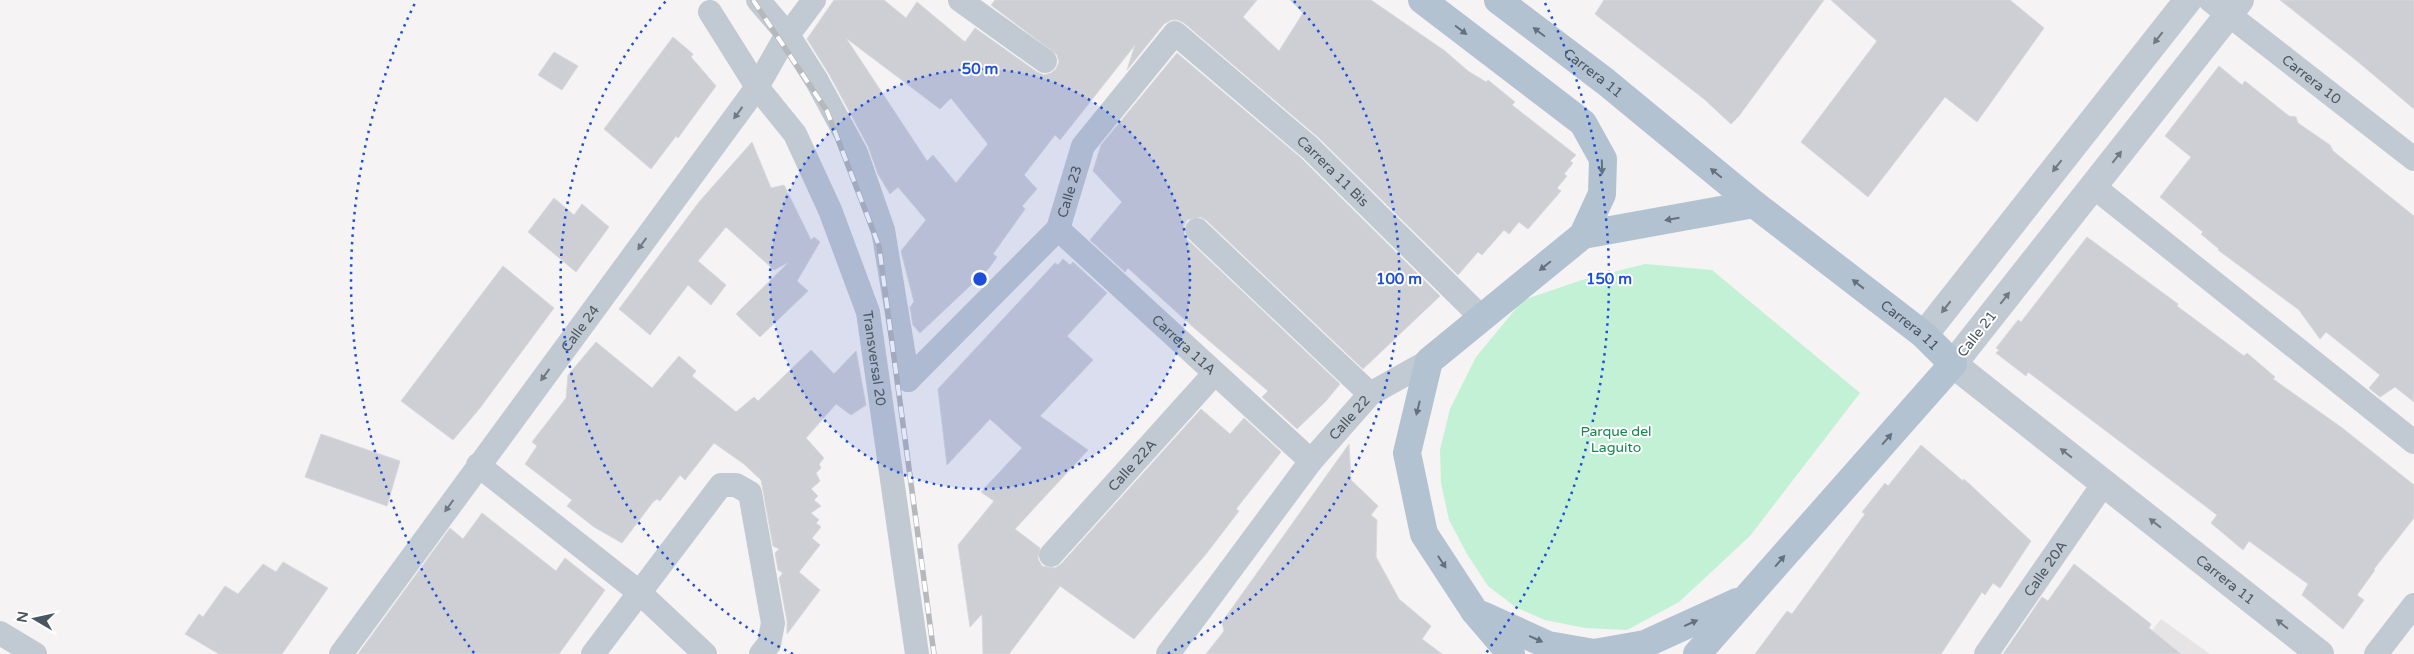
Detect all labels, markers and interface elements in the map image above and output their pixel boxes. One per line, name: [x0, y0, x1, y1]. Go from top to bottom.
one-way arrow: [1454, 24, 1467, 35]
one-way arrow: [1533, 26, 1546, 37]
one-way arrow: [2152, 31, 2163, 44]
street label: Carrera 11: [1560, 44, 1627, 101]
street label: Carrera 10: [2279, 51, 2345, 108]
text: 50 m: [962, 60, 998, 78]
one-way arrow: [733, 106, 743, 120]
street label: Carrera 11 Bis: [1293, 132, 1373, 210]
one-way arrow: [2112, 150, 2122, 164]
one-way arrow: [1598, 159, 1606, 175]
one-way arrow: [2052, 159, 2063, 172]
street label: Calle 23: [1053, 163, 1085, 220]
one-way arrow: [1710, 167, 1723, 178]
one-way arrow: [1664, 215, 1679, 223]
one-way arrow: [637, 237, 647, 251]
one-way arrow: [1539, 261, 1552, 272]
centre of rings: [971, 270, 989, 288]
text: 100 m: [1376, 270, 1422, 288]
text: 150 m: [1586, 270, 1632, 288]
one-way arrow: [1852, 278, 1865, 289]
one-way arrow: [2000, 292, 2011, 305]
street label: Carrera 11: [1877, 296, 1943, 354]
street label: Calle 24: [557, 301, 603, 355]
one-way arrow: [1941, 301, 1951, 314]
street label: Calle 21: [1954, 308, 2000, 360]
street label: Transversal 20: [859, 309, 890, 407]
street label: Carrera 11A: [1148, 311, 1220, 378]
one-way arrow: [540, 368, 550, 382]
street label: Calle 22: [1325, 392, 1373, 443]
one-way arrow: [1414, 401, 1422, 416]
park label: Parque del Laguito: [1580, 423, 1652, 456]
one-way arrow: [1882, 433, 1893, 446]
street label: Calle 22A: [1104, 436, 1160, 495]
one-way arrow: [2060, 447, 2073, 458]
one-way arrow: [444, 499, 454, 513]
one-way arrow: [2149, 517, 2162, 528]
street label: Calle 20A: [2020, 537, 2070, 600]
street label: Carrera 11: [2193, 551, 2259, 608]
one-way arrow: [1774, 555, 1786, 567]
one-way arrow: [1438, 556, 1447, 569]
north arrow: [10, 594, 60, 644]
text: N: [13, 610, 32, 624]
one-way arrow: [1684, 618, 1698, 626]
one-way arrow: [2276, 618, 2289, 629]
one-way arrow: [1529, 636, 1543, 644]

